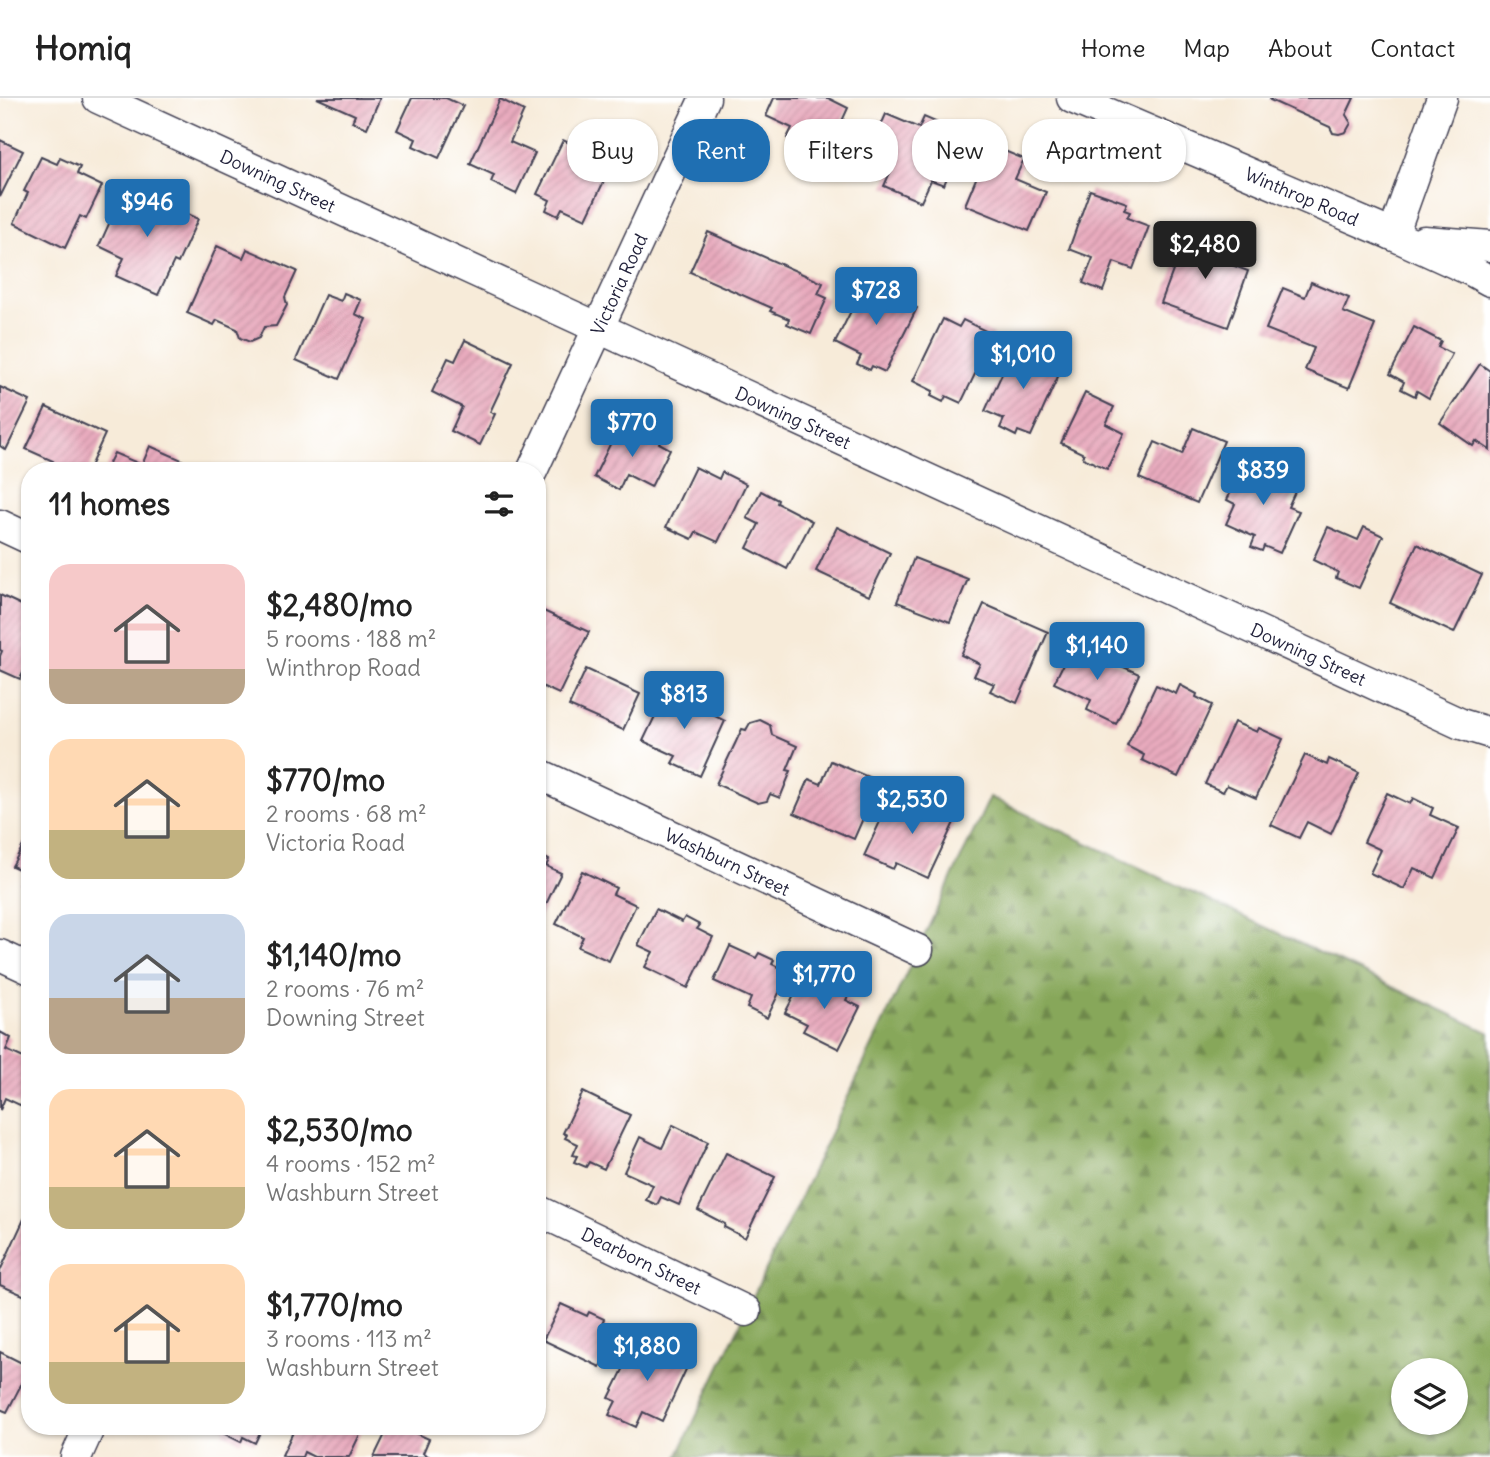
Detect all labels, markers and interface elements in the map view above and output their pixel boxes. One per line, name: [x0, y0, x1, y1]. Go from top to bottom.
text: Homiq: [35, 27, 132, 69]
text: Home: [1081, 33, 1145, 63]
text: Map: [1183, 33, 1230, 63]
text: About: [1268, 33, 1332, 63]
text: Contact: [1370, 33, 1455, 63]
chip: Buy: [567, 119, 658, 182]
chip: Rent: [672, 119, 770, 182]
chip: Filters: [784, 119, 898, 182]
chip: New: [912, 119, 1008, 182]
chip: Apartment: [1022, 119, 1186, 182]
street label: Downing Street: [217, 144, 339, 217]
street label: Winthrop Road: [1242, 162, 1363, 231]
pin: $946: [106, 180, 188, 239]
text: $946: [121, 187, 173, 216]
pin: $2,480: [1148, 222, 1262, 281]
text: $2,480: [1169, 229, 1241, 258]
street label: Victoria Road: [585, 230, 652, 338]
pin: $728: [835, 268, 917, 327]
text: $728: [851, 275, 901, 304]
pin: $1,010: [966, 331, 1080, 391]
text: $1,010: [990, 339, 1056, 368]
street label: Downing Street: [732, 381, 855, 454]
pin: $770: [591, 400, 673, 459]
text: $770: [607, 407, 657, 436]
pin: $839: [1222, 448, 1304, 507]
text: $839: [1237, 455, 1289, 484]
text: 11 homes: [49, 485, 170, 523]
icon: filters: [480, 485, 518, 523]
text: $2,480/mo: [266, 586, 413, 624]
icon: home: [105, 592, 189, 676]
street label: Downing Street: [1247, 618, 1370, 690]
pin: $1,140: [1040, 622, 1154, 682]
text: 5 rooms · 188 m²: [266, 624, 436, 653]
text: $1,140: [1066, 630, 1128, 659]
text: Winthrop Road: [266, 653, 421, 682]
pin: $813: [643, 672, 725, 731]
text: $813: [660, 679, 708, 708]
text: $770/mo: [266, 761, 385, 799]
icon: home: [105, 767, 189, 851]
pin: $2,530: [855, 776, 969, 836]
text: $2,530: [876, 784, 948, 813]
text: 2 rooms · 68 m²: [266, 799, 427, 828]
street label: Washburn Street: [661, 823, 794, 900]
text: Victoria Road: [266, 828, 405, 857]
text: $1,140/mo: [266, 936, 401, 974]
icon: home: [105, 942, 189, 1026]
pin: $1,770: [767, 951, 881, 1011]
text: $1,770: [792, 959, 856, 988]
text: 2 rooms · 76 m²: [266, 974, 424, 1003]
text: Downing Street: [266, 1003, 425, 1032]
text: $2,530/mo: [266, 1111, 413, 1149]
icon: home: [105, 1117, 189, 1201]
text: 4 rooms · 152 m²: [266, 1149, 436, 1178]
text: Washburn Street: [266, 1178, 439, 1207]
street label: Dearborn Street: [578, 1222, 705, 1299]
text: $1,770/mo: [266, 1286, 403, 1324]
icon: home: [105, 1292, 189, 1376]
text: 3 rooms · 113 m²: [266, 1324, 432, 1353]
pin: $1,880: [590, 1324, 704, 1383]
text: $1,880: [613, 1331, 681, 1360]
text: Washburn Street: [266, 1353, 439, 1382]
map controls: [1391, 1358, 1468, 1435]
button: layers: [1391, 1358, 1468, 1435]

